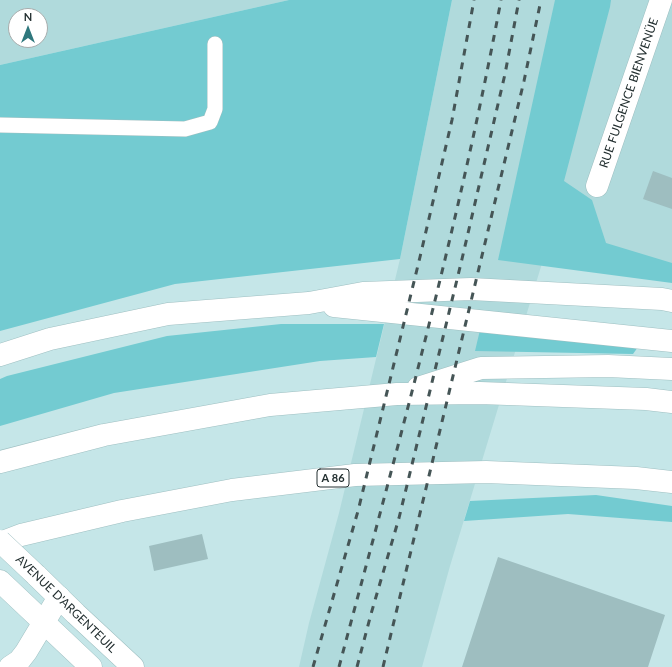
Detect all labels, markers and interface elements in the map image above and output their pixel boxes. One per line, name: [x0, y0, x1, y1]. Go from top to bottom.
north arrow: [8, 8, 48, 48]
text: N: [24, 10, 32, 23]
street label: RUE FULGENCE BIENVENÜE: [597, 16, 661, 170]
road number: A 86: [317, 469, 349, 487]
street label: AVENUE D'ARGENTEUIL: [13, 552, 119, 656]

